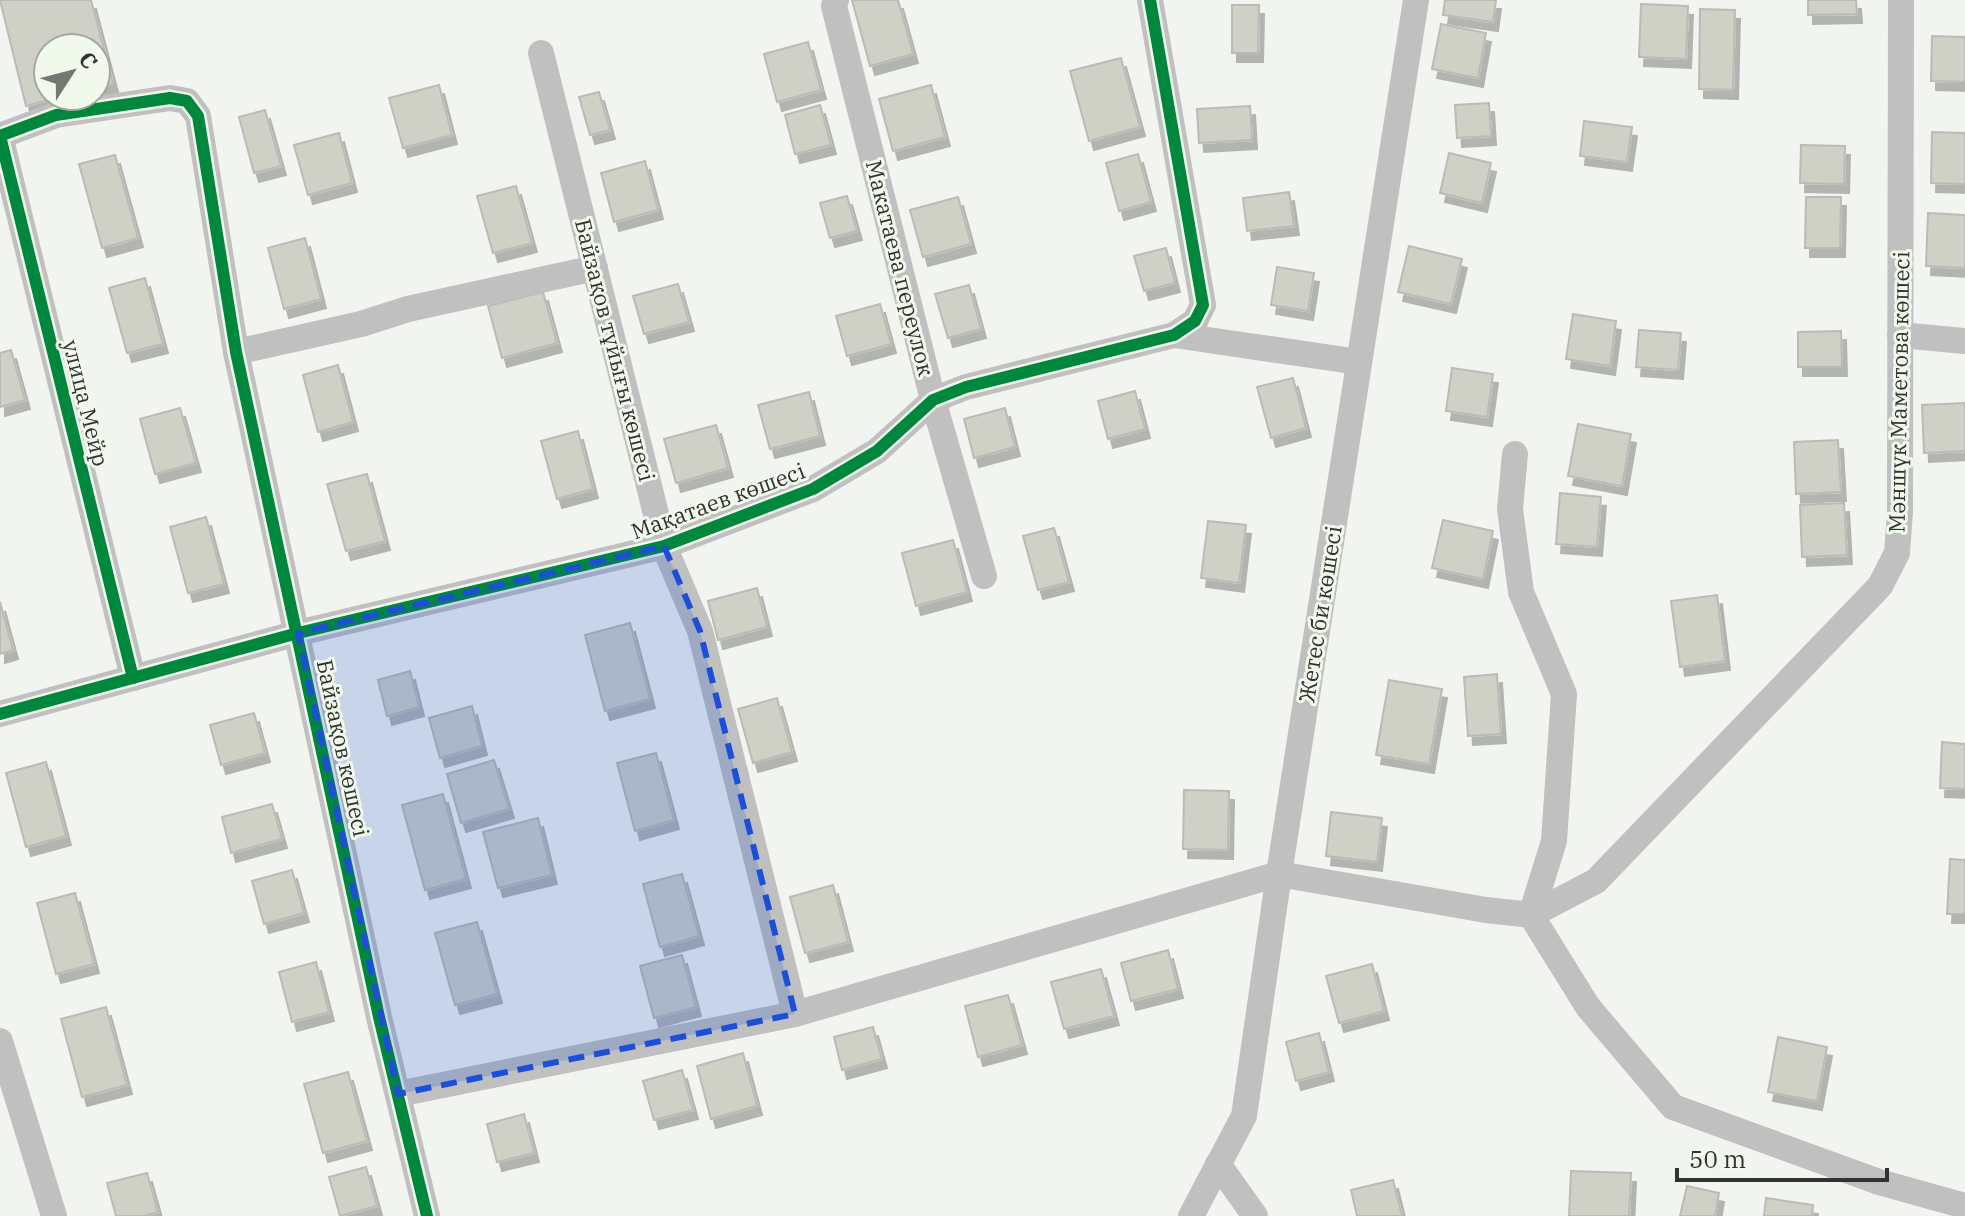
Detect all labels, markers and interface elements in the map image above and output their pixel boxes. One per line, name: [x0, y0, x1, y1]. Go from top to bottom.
north arrow: [32, 32, 112, 112]
text: С: [73, 46, 105, 74]
street label: Макатаева переулок: [860, 157, 941, 379]
street label: Байзақов тұйығы көшесі: [569, 216, 662, 484]
street label: Мәншүк Маметова көшесі: [1882, 251, 1915, 533]
street label: улица Мейр: [57, 337, 116, 469]
street label: Мақатаев көшесі: [627, 456, 809, 545]
street label: Жетес би көшесі: [1291, 523, 1348, 704]
street label: Байзақов көшесі: [311, 657, 376, 839]
scale bar: [1677, 1132, 1887, 1182]
text: 50 m: [1689, 1143, 1746, 1175]

